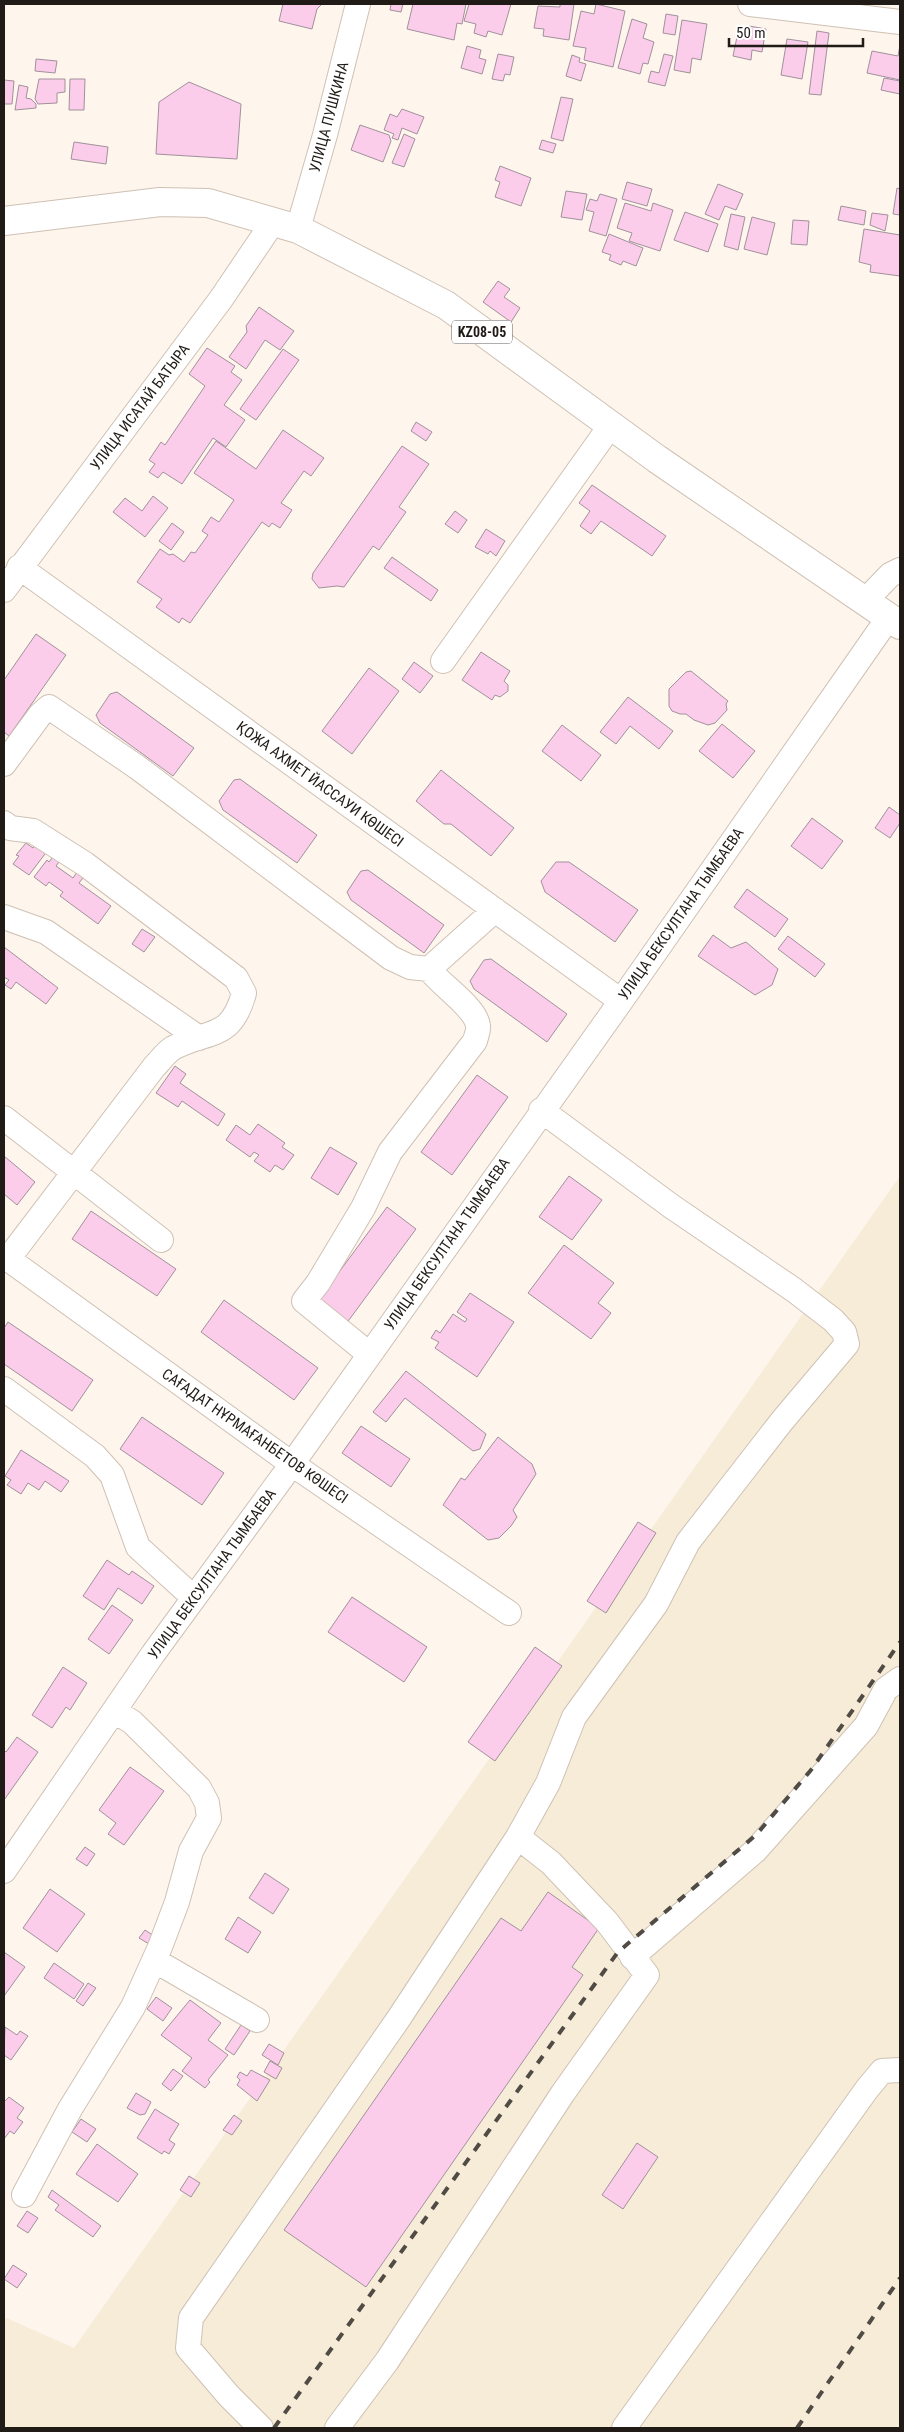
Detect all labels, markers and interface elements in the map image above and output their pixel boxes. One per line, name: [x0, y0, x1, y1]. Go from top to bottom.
scale bar: [729, 15, 863, 47]
text: 50 m: [736, 24, 766, 42]
street label: УЛИЦА ПУШКИНА: [306, 59, 352, 174]
road number: KZ08-05: [452, 321, 512, 344]
street label: УЛИЦА ИСАТАЙ БАТЫРА: [87, 340, 194, 474]
street label: ҚОЖА АХМЕТ ЙАССАУИ КӨШЕСІ: [233, 717, 407, 851]
street label: УЛИЦА БЕКСУЛТАНА ТЫМБАЕВА: [614, 824, 748, 1004]
street label: УЛИЦА БЕКСУЛТАНА ТЫМБАЕВА: [380, 1154, 514, 1334]
street label: САҒАДАТ НҰРМАҒАНБЕТОВ КӨШЕСІ: [159, 1365, 351, 1507]
street label: УЛИЦА БЕКСУЛТАНА ТЫМБАЕВА: [144, 1485, 280, 1663]

